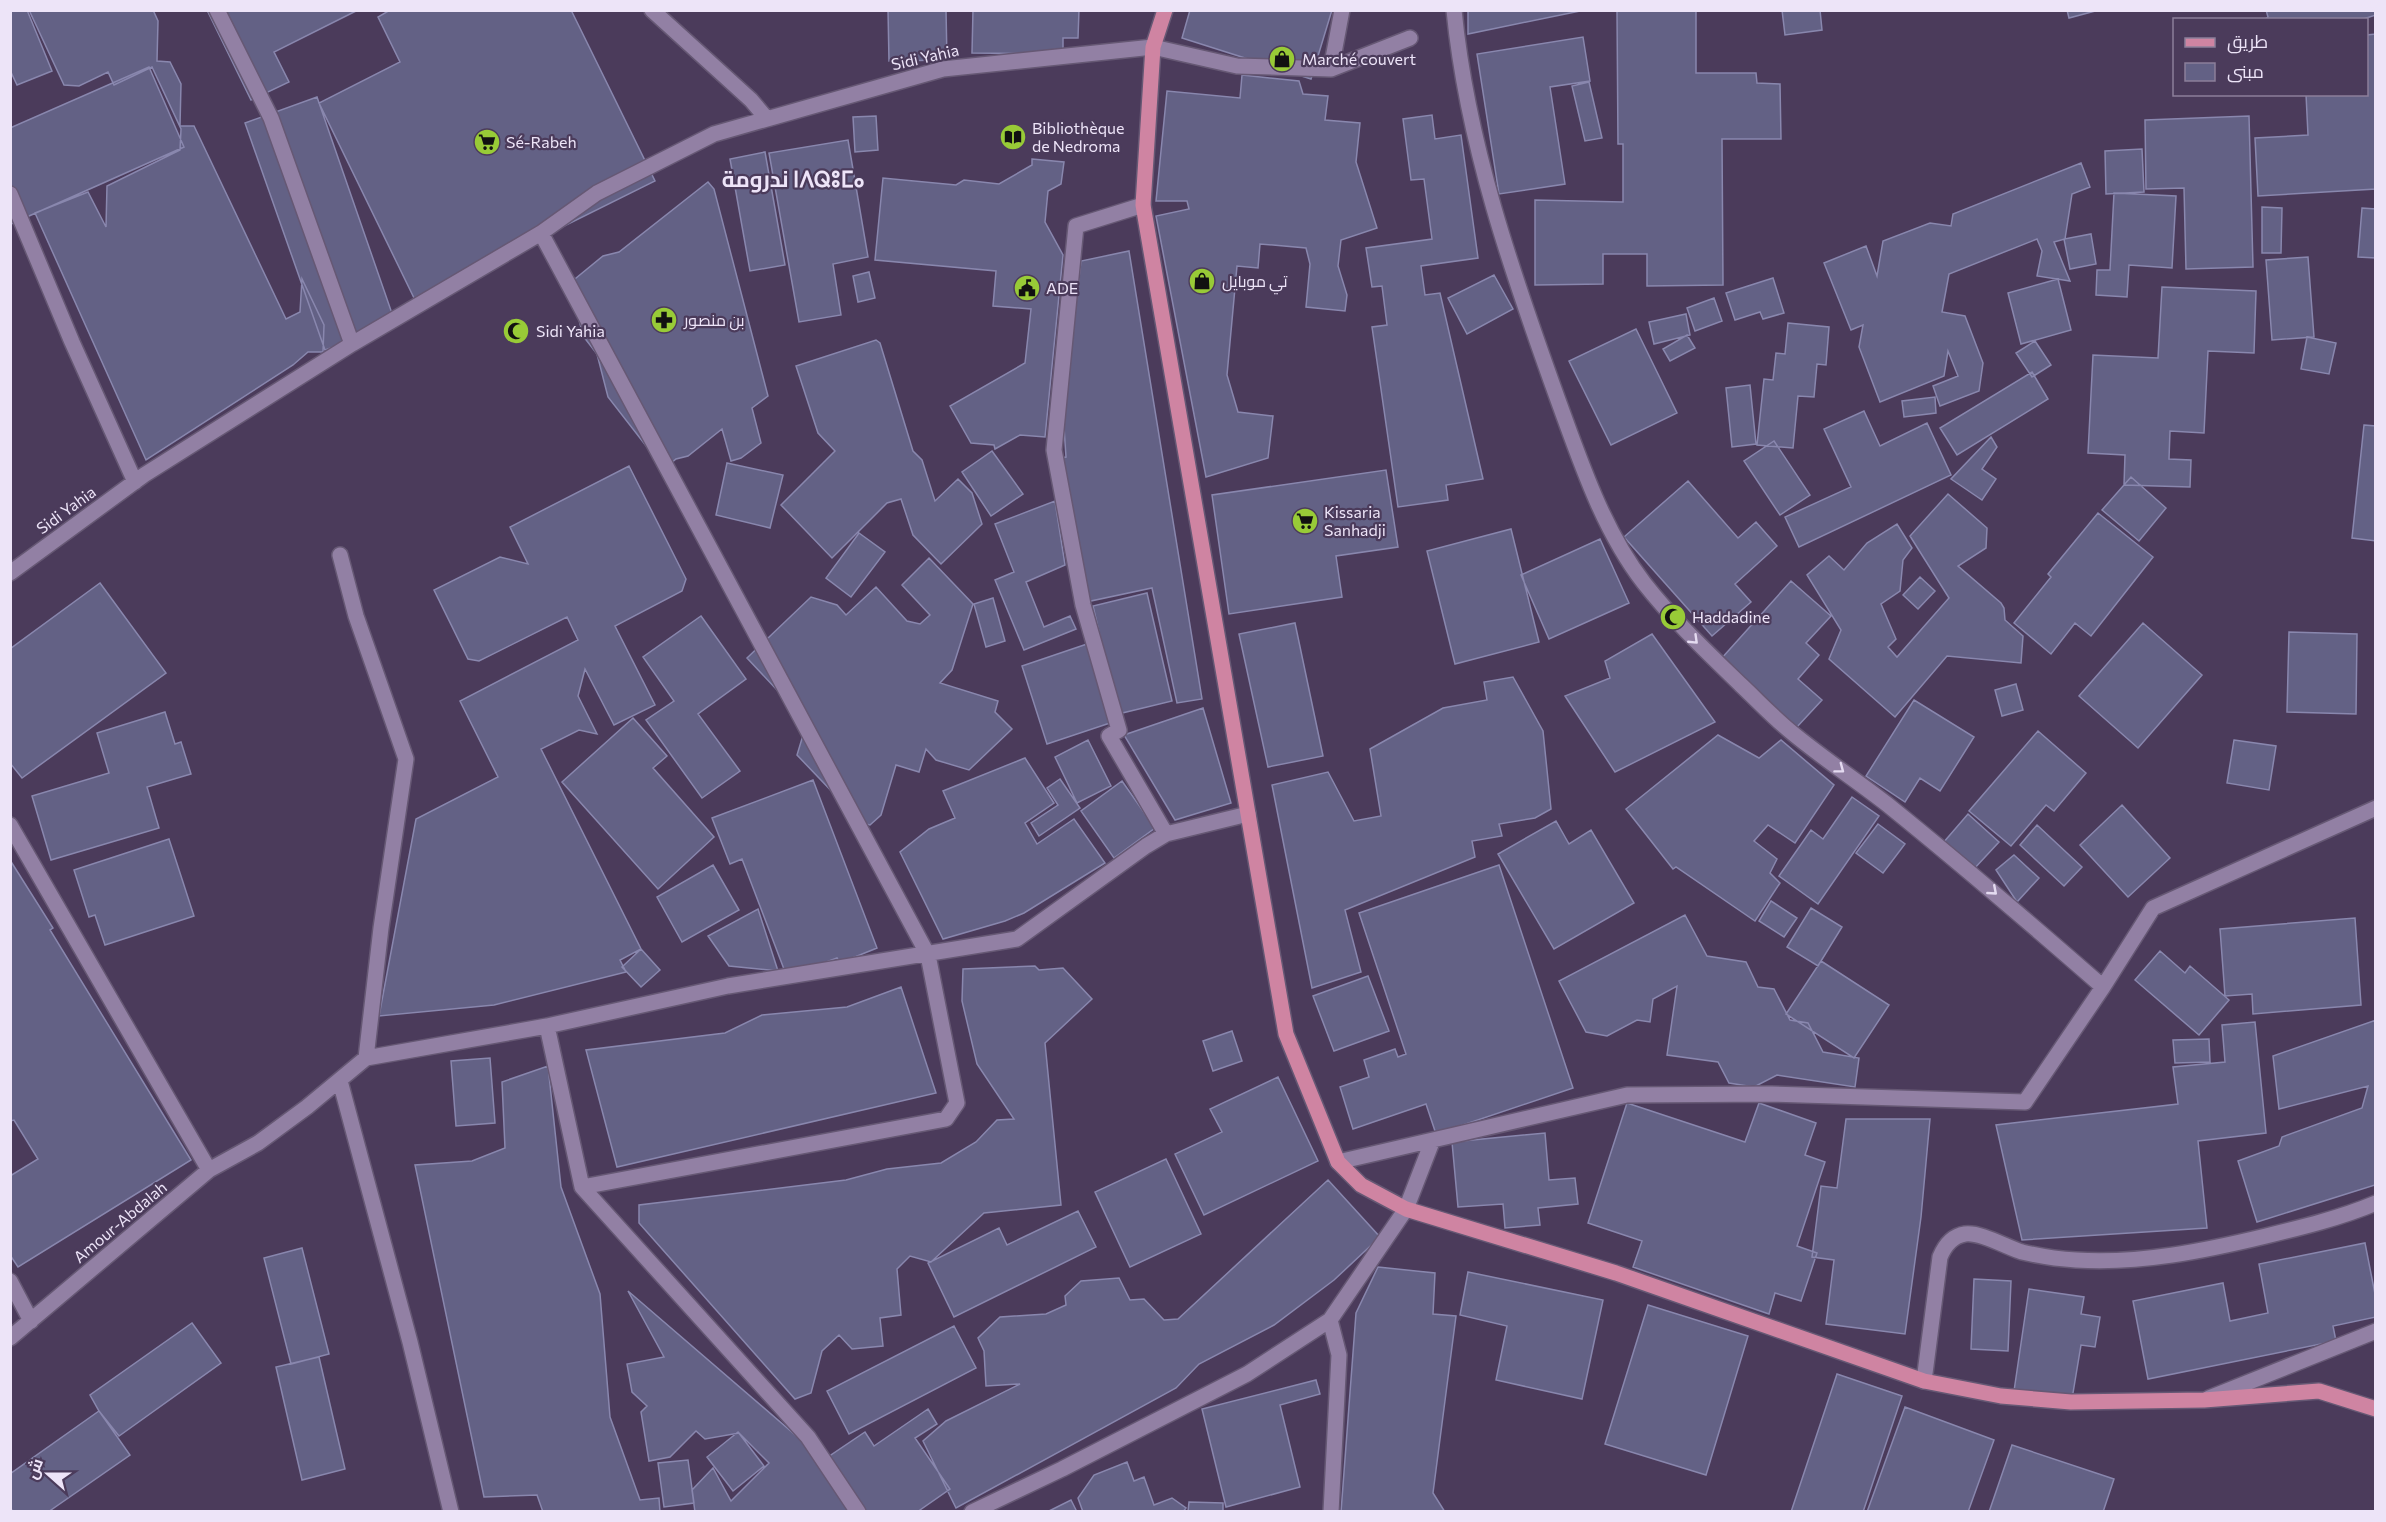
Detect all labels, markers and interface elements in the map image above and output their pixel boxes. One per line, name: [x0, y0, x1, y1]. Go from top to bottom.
legend: [2173, 18, 2368, 96]
text: طريق: [2227, 30, 2268, 54]
street label: Sidi Yahia: [889, 40, 961, 74]
shop icon: Marché couvert: [1267, 44, 1297, 74]
place label: Marché couvert: [1302, 49, 1416, 68]
text: مبنى: [2227, 60, 2264, 83]
place label: Bibliothèque de Nedroma: [1032, 118, 1124, 155]
library icon: Bibliothèque de Nedroma: [998, 122, 1028, 152]
supermarket icon: Sé-Rabeh: [472, 127, 502, 157]
place label: Sé-Rabeh: [506, 132, 577, 151]
district label: ندرومة ⵏⴷⵕⵓⵎⴰ: [722, 165, 864, 193]
shop icon: تي موبايل: [1187, 266, 1217, 296]
place label: تي موبايل: [1222, 271, 1288, 295]
public building icon: ADE: [1012, 273, 1042, 303]
place label: ADE: [1046, 278, 1078, 297]
pharmacy icon: بن منصور: [649, 305, 679, 335]
place label: بن منصور: [683, 310, 745, 331]
mosque icon: Sidi Yahia: [501, 316, 531, 346]
place label: Sidi Yahia: [536, 321, 605, 340]
street label: Sidi Yahia: [32, 482, 99, 537]
place label: Kissaria Sanhadji: [1324, 502, 1386, 539]
supermarket icon: Kissaria Sanhadji: [1290, 506, 1320, 536]
mosque icon: Haddadine: [1658, 602, 1688, 632]
place label: Haddadine: [1692, 607, 1770, 626]
one-way arrow: [1688, 633, 1698, 644]
one-way arrow: [1834, 761, 1845, 772]
one-way arrow: [1986, 883, 1997, 894]
street label: Amour-Abdalah: [69, 1177, 170, 1266]
north arrow: [18, 1444, 78, 1504]
text: ش: [21, 1455, 47, 1482]

